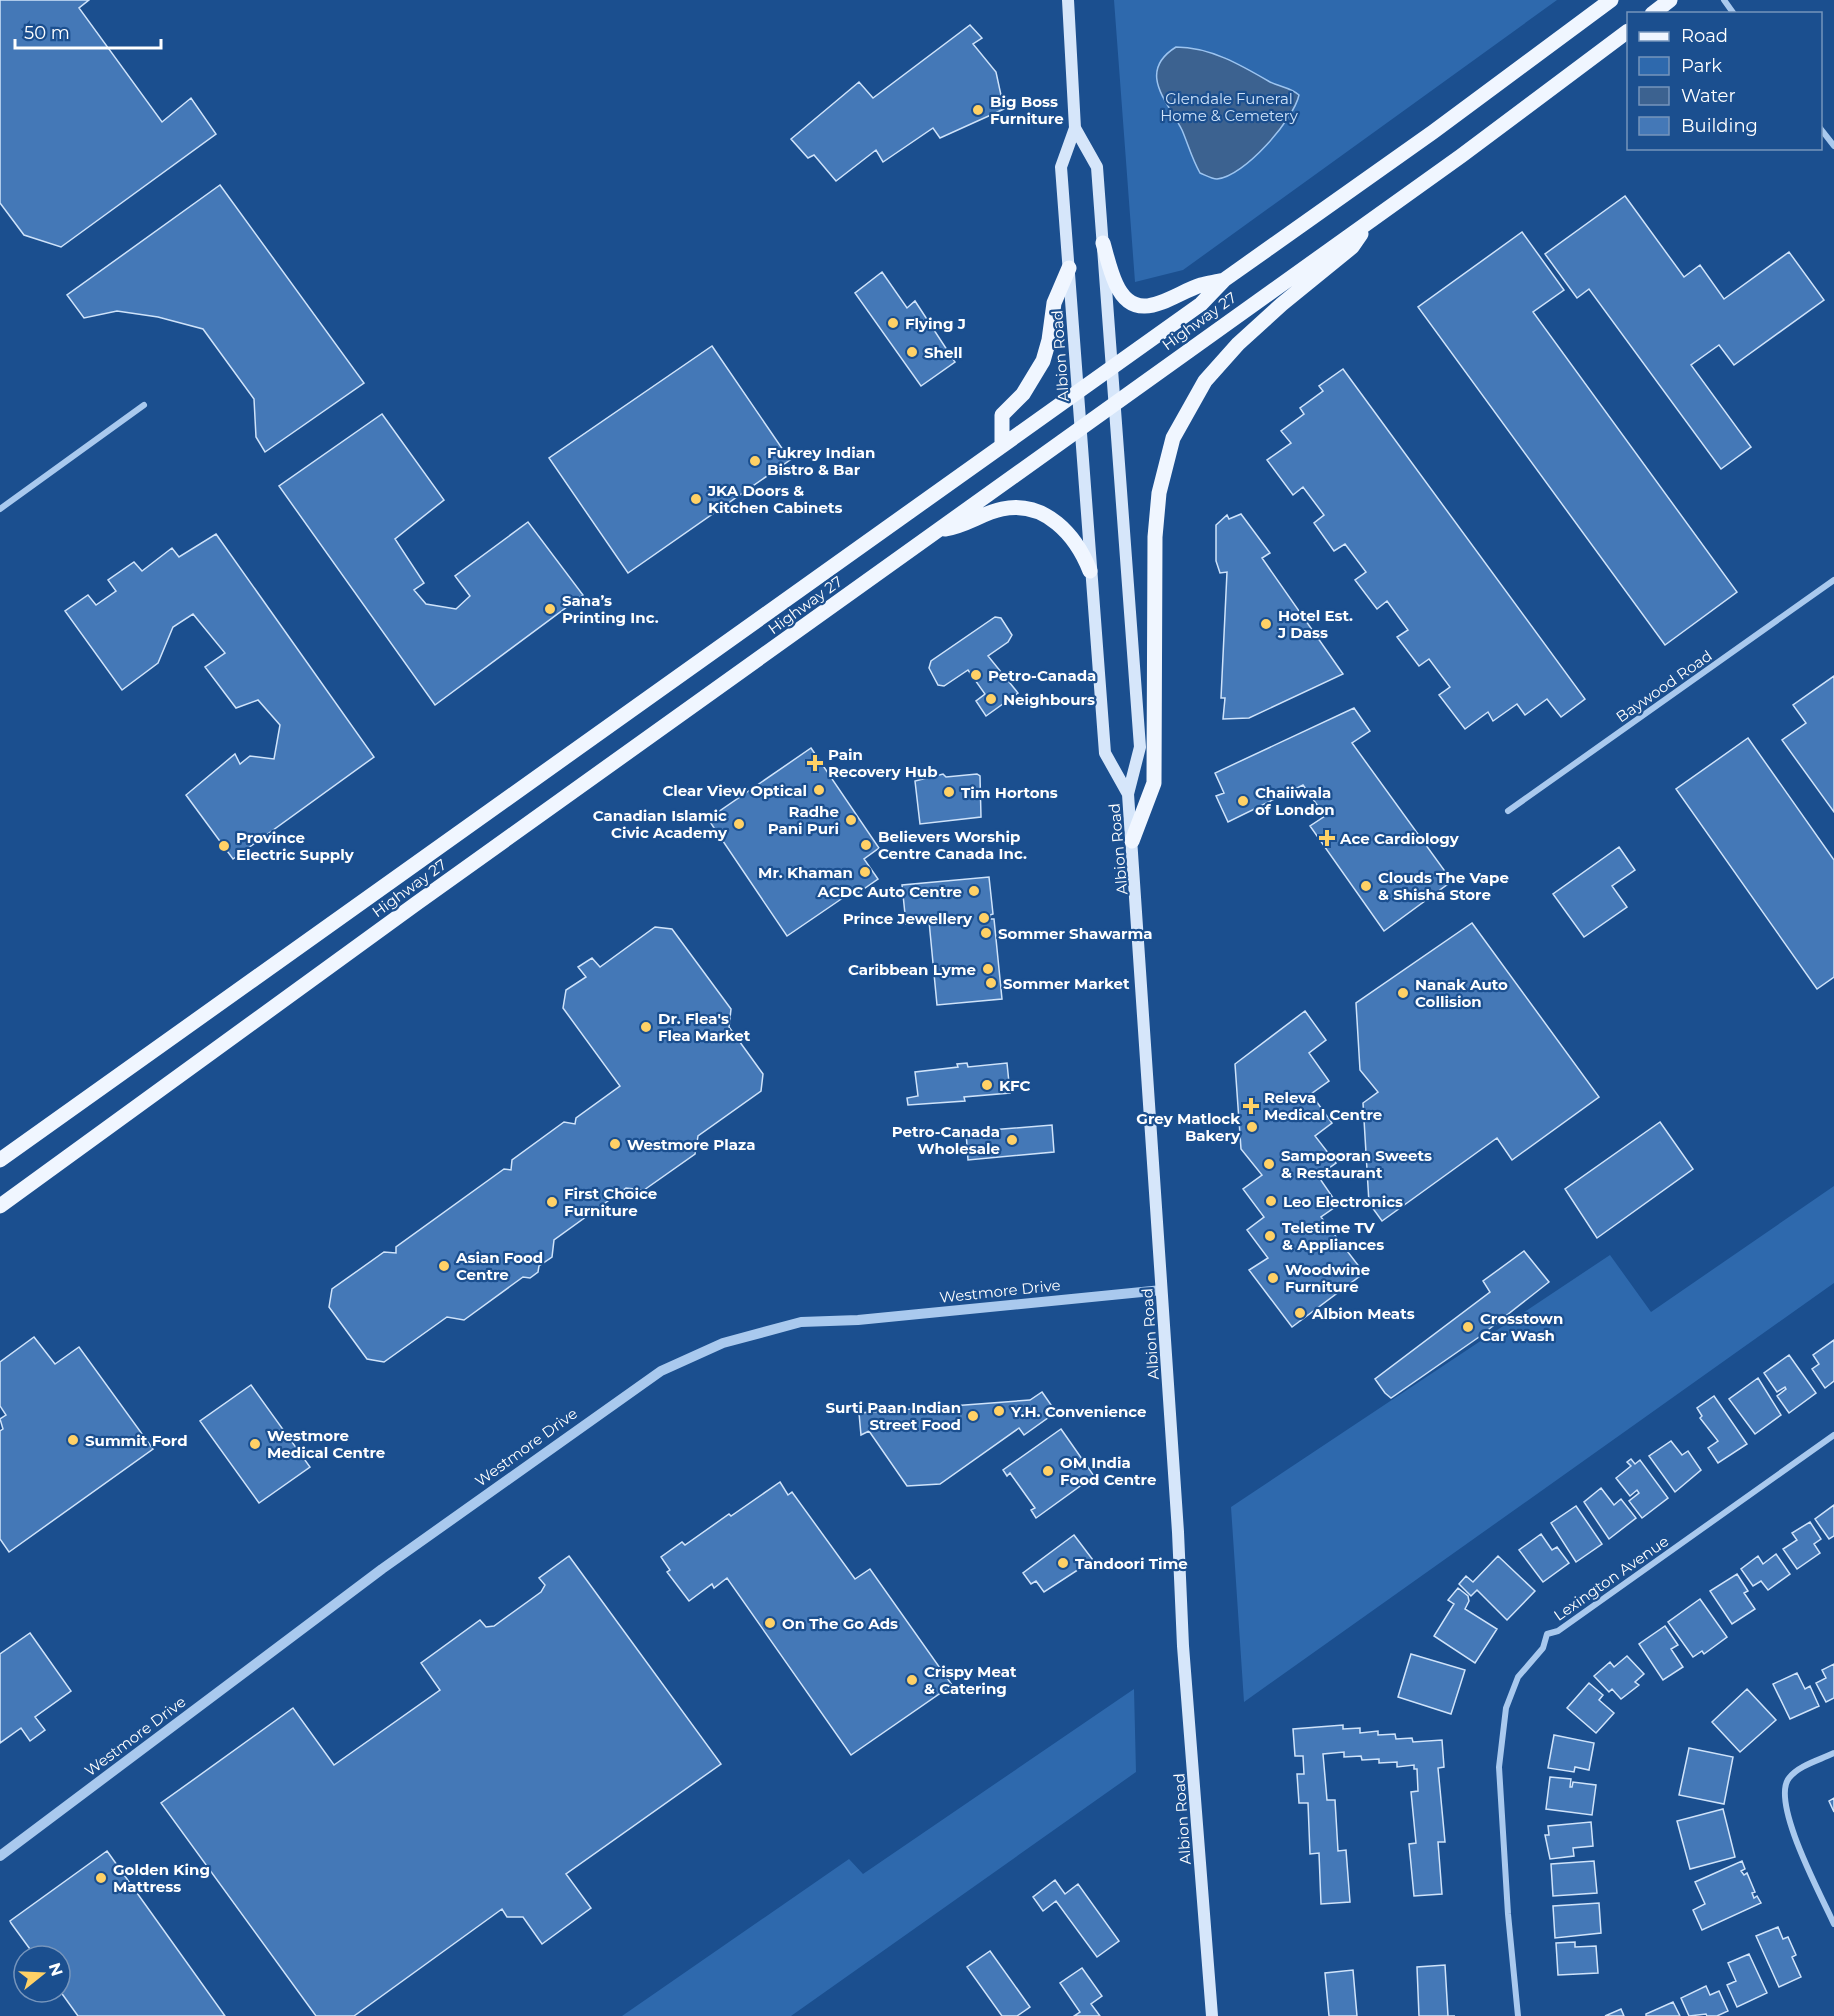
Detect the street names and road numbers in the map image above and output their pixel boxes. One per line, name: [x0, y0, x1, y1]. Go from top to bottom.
street label: Highway 27: [1158, 288, 1240, 354]
street label: Albion Road: [1047, 310, 1073, 402]
street label: Highway 27: [764, 572, 846, 638]
street label: Baywood Road: [1612, 646, 1716, 726]
street label: Albion Road: [1105, 802, 1131, 896]
street label: Highway 27: [368, 855, 450, 921]
street label: Westmore Drive: [938, 1275, 1062, 1307]
street label: Albion Road: [1137, 1288, 1163, 1380]
street label: Westmore Drive: [471, 1404, 581, 1490]
street label: Lexington Avenue: [1550, 1531, 1672, 1625]
street label: Westmore Drive: [81, 1692, 189, 1780]
street label: Albion Road: [1169, 1773, 1195, 1865]

